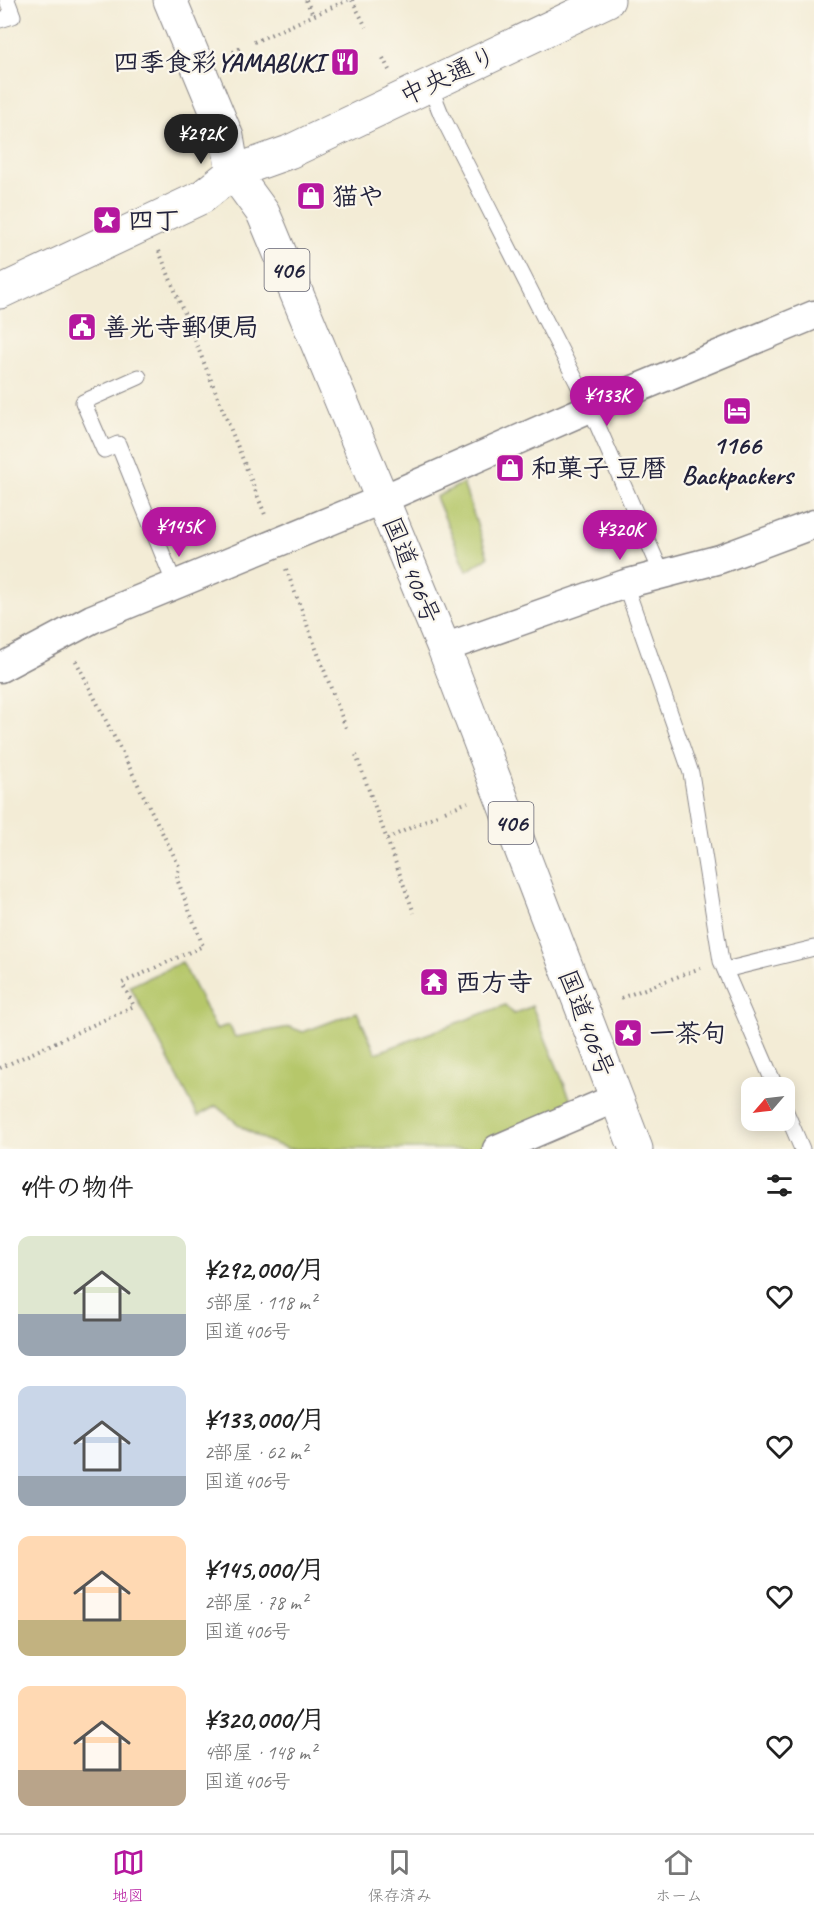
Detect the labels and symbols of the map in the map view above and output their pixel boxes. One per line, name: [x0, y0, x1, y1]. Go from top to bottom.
street label: 中央通り: [394, 39, 502, 112]
place label: 四季食彩YAMABUKI: [113, 46, 330, 79]
restaurant icon: 四季食彩YAMABUKI: [329, 46, 361, 78]
pin: ¥292K: [159, 114, 243, 165]
shop icon: 猫や: [295, 180, 327, 212]
place label: 猫や: [332, 180, 384, 213]
place icon: 四丁: [91, 204, 123, 236]
place label: 四丁: [128, 204, 180, 237]
road number: 406: [264, 249, 310, 291]
public building icon: 善光寺郵便局: [66, 311, 98, 343]
place label: 善光寺郵便局: [103, 311, 259, 344]
pin: ¥133K: [565, 376, 649, 427]
hotel icon: 1166 Backpackers: [721, 395, 753, 427]
place label: 1166 Backpackers: [681, 429, 796, 492]
shop icon: 和菓子 豆暦: [494, 452, 526, 484]
place label: 和菓子 豆暦: [531, 452, 667, 485]
pin: ¥145K: [137, 507, 221, 558]
pin: ¥320K: [578, 510, 662, 561]
street label: 国道406号: [375, 512, 448, 629]
road number: 406: [488, 802, 534, 844]
street label: 国道406号: [551, 964, 622, 1082]
temple icon: 西方寺: [418, 966, 450, 998]
place label: 西方寺: [455, 966, 533, 999]
place icon: 一茶句: [612, 1017, 644, 1049]
place label: 一茶句: [649, 1017, 727, 1050]
north arrow: [741, 1077, 795, 1131]

